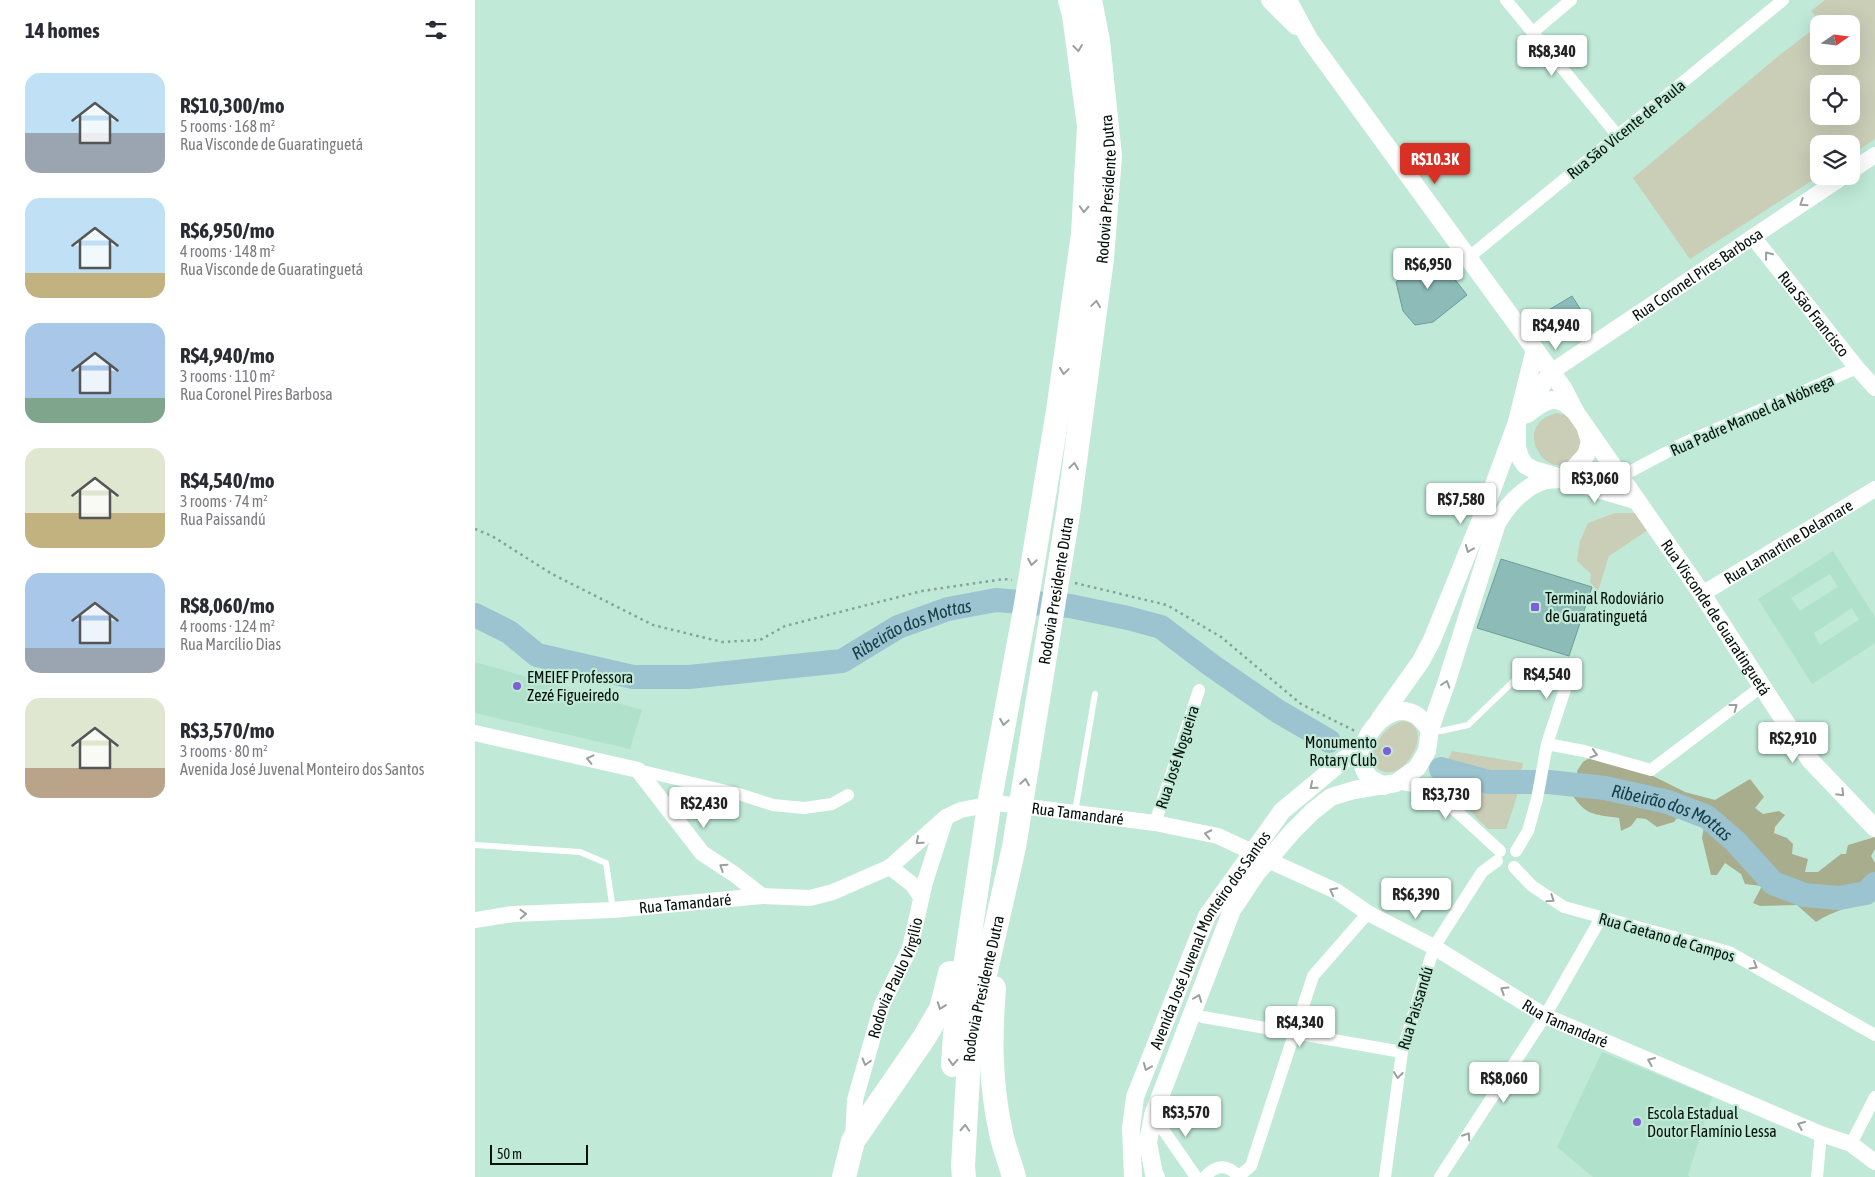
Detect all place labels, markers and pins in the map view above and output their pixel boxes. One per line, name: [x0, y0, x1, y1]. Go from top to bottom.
pin: R$8,340: [1506, 34, 1598, 77]
pin: R$10.3K: [1389, 142, 1481, 185]
pin: R$6,950: [1382, 248, 1474, 290]
pin: R$4,940: [1510, 308, 1602, 351]
pin: R$3,060: [1549, 462, 1641, 504]
pin: R$7,580: [1415, 482, 1507, 525]
place label: Terminal Rodoviário de Guaratinguetá: [1545, 589, 1664, 626]
marker: Terminal Rodoviário de Guaratinguetá: [1529, 601, 1541, 613]
pin: R$4,540: [1501, 658, 1593, 700]
place label: EMEIEF Professora Zezé Figueiredo: [527, 668, 633, 705]
marker: EMEIEF Professora Zezé Figueiredo: [511, 680, 523, 692]
pin: R$2,910: [1747, 722, 1839, 764]
place label: Monumento Rotary Club: [1305, 733, 1377, 770]
marker: Monumento Rotary Club: [1381, 745, 1393, 757]
pin: R$3,730: [1400, 778, 1492, 820]
pin: R$2,430: [658, 786, 750, 829]
pin: R$6,390: [1370, 878, 1462, 920]
pin: R$4,340: [1254, 1006, 1346, 1048]
pin: R$8,060: [1458, 1062, 1550, 1104]
pin: R$3,570: [1140, 1096, 1232, 1138]
place label: Escola Estadual Doutor Flamínio Lessa: [1647, 1104, 1777, 1140]
marker: Escola Estadual Doutor Flamínio Lessa: [1631, 1116, 1643, 1128]

